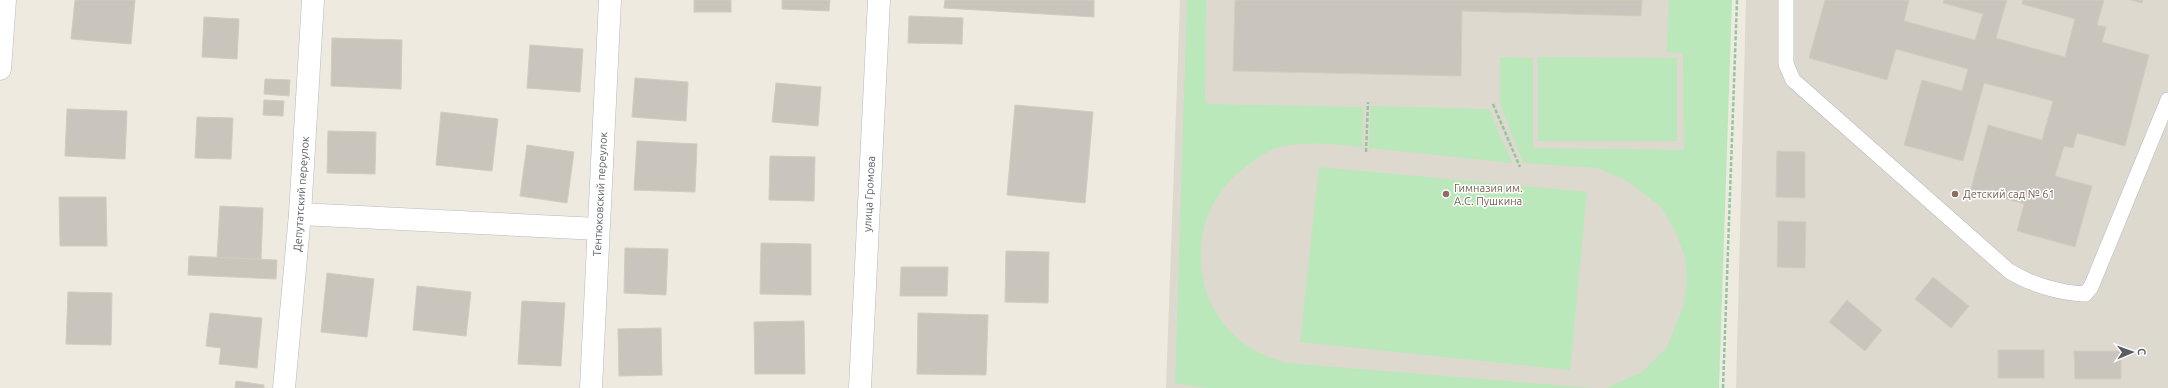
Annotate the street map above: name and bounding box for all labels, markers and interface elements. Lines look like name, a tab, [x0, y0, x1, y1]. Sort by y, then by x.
street label: Тентюковский переулок	[591, 131, 609, 257]
street label: Депутатский переулок	[291, 135, 311, 252]
street label: улица Громова	[861, 156, 877, 232]
place label: Гимназия им. А.С. Пушкина	[1454, 182, 1523, 207]
place label: Детский сад № 61	[1963, 188, 2055, 200]
marker: Гимназия им. А.С. Пушкина	[1441, 189, 1451, 199]
marker: Детский сад № 61	[1950, 189, 1960, 199]
north arrow	[2112, 332, 2152, 372]
text: С	[2136, 348, 2148, 355]

